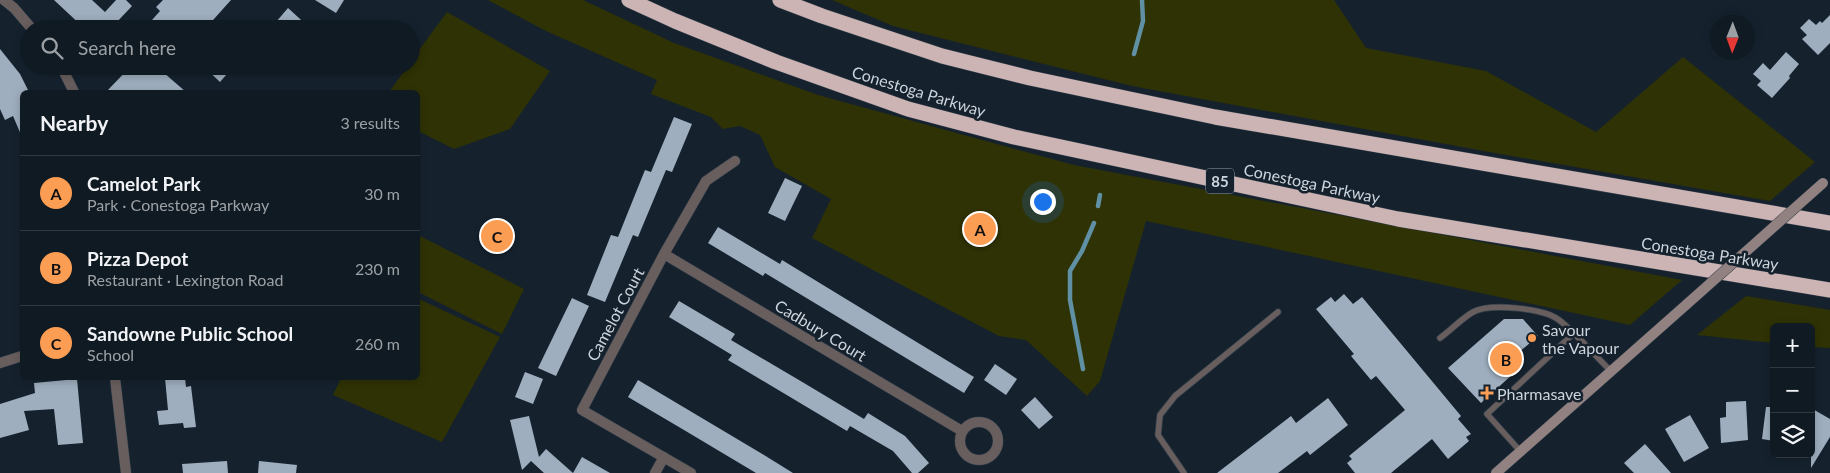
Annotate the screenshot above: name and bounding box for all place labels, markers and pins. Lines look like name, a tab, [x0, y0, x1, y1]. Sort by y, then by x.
pin: A	[964, 210, 996, 248]
pin: C	[481, 217, 513, 255]
place label: Savour the Vapour	[1542, 320, 1619, 357]
marker: Savour the Vapour	[1526, 332, 1538, 344]
pin: B	[1490, 340, 1522, 378]
place label: Pharmasave	[1497, 384, 1582, 403]
marker: Pharmasave	[1481, 387, 1493, 399]

